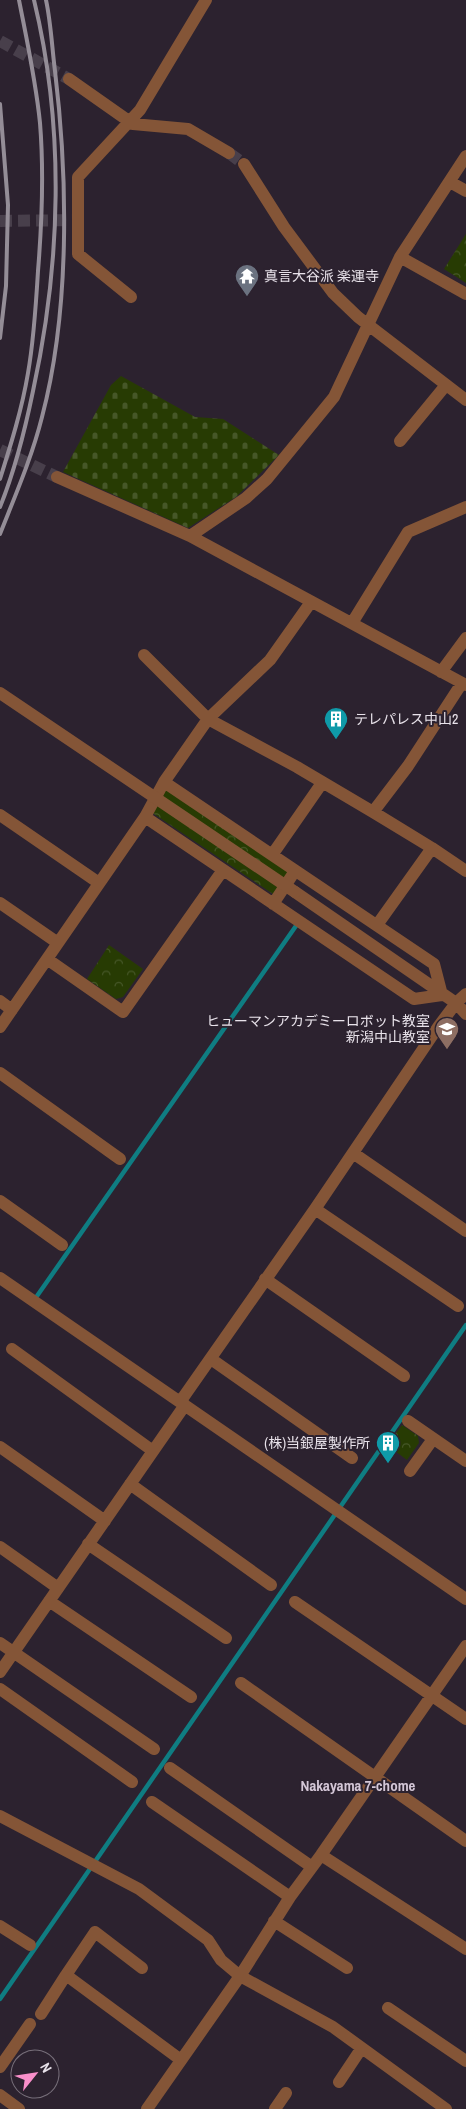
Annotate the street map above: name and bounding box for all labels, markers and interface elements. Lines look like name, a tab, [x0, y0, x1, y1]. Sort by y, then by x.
temple icon: 真言大谷派 楽運寺	[234, 263, 260, 297]
place label: 真言大谷派 楽運寺	[264, 267, 379, 285]
building icon: テレパレス中山2	[323, 706, 349, 740]
place label: テレパレス中山2	[354, 710, 458, 728]
place label: ヒューマンアカデミーロボット教室 新潟中山教室	[206, 1012, 430, 1046]
school or university icon: ヒューマンアカデミーロボット教室 新潟中山教室	[434, 1016, 460, 1050]
building icon: (株)当銀屋製作所	[375, 1430, 401, 1464]
place label: (株)当銀屋製作所	[264, 1434, 370, 1452]
district label: Nakayama 7-chome	[301, 1775, 416, 1796]
north arrow	[10, 2049, 60, 2099]
text: N	[36, 2059, 56, 2076]

